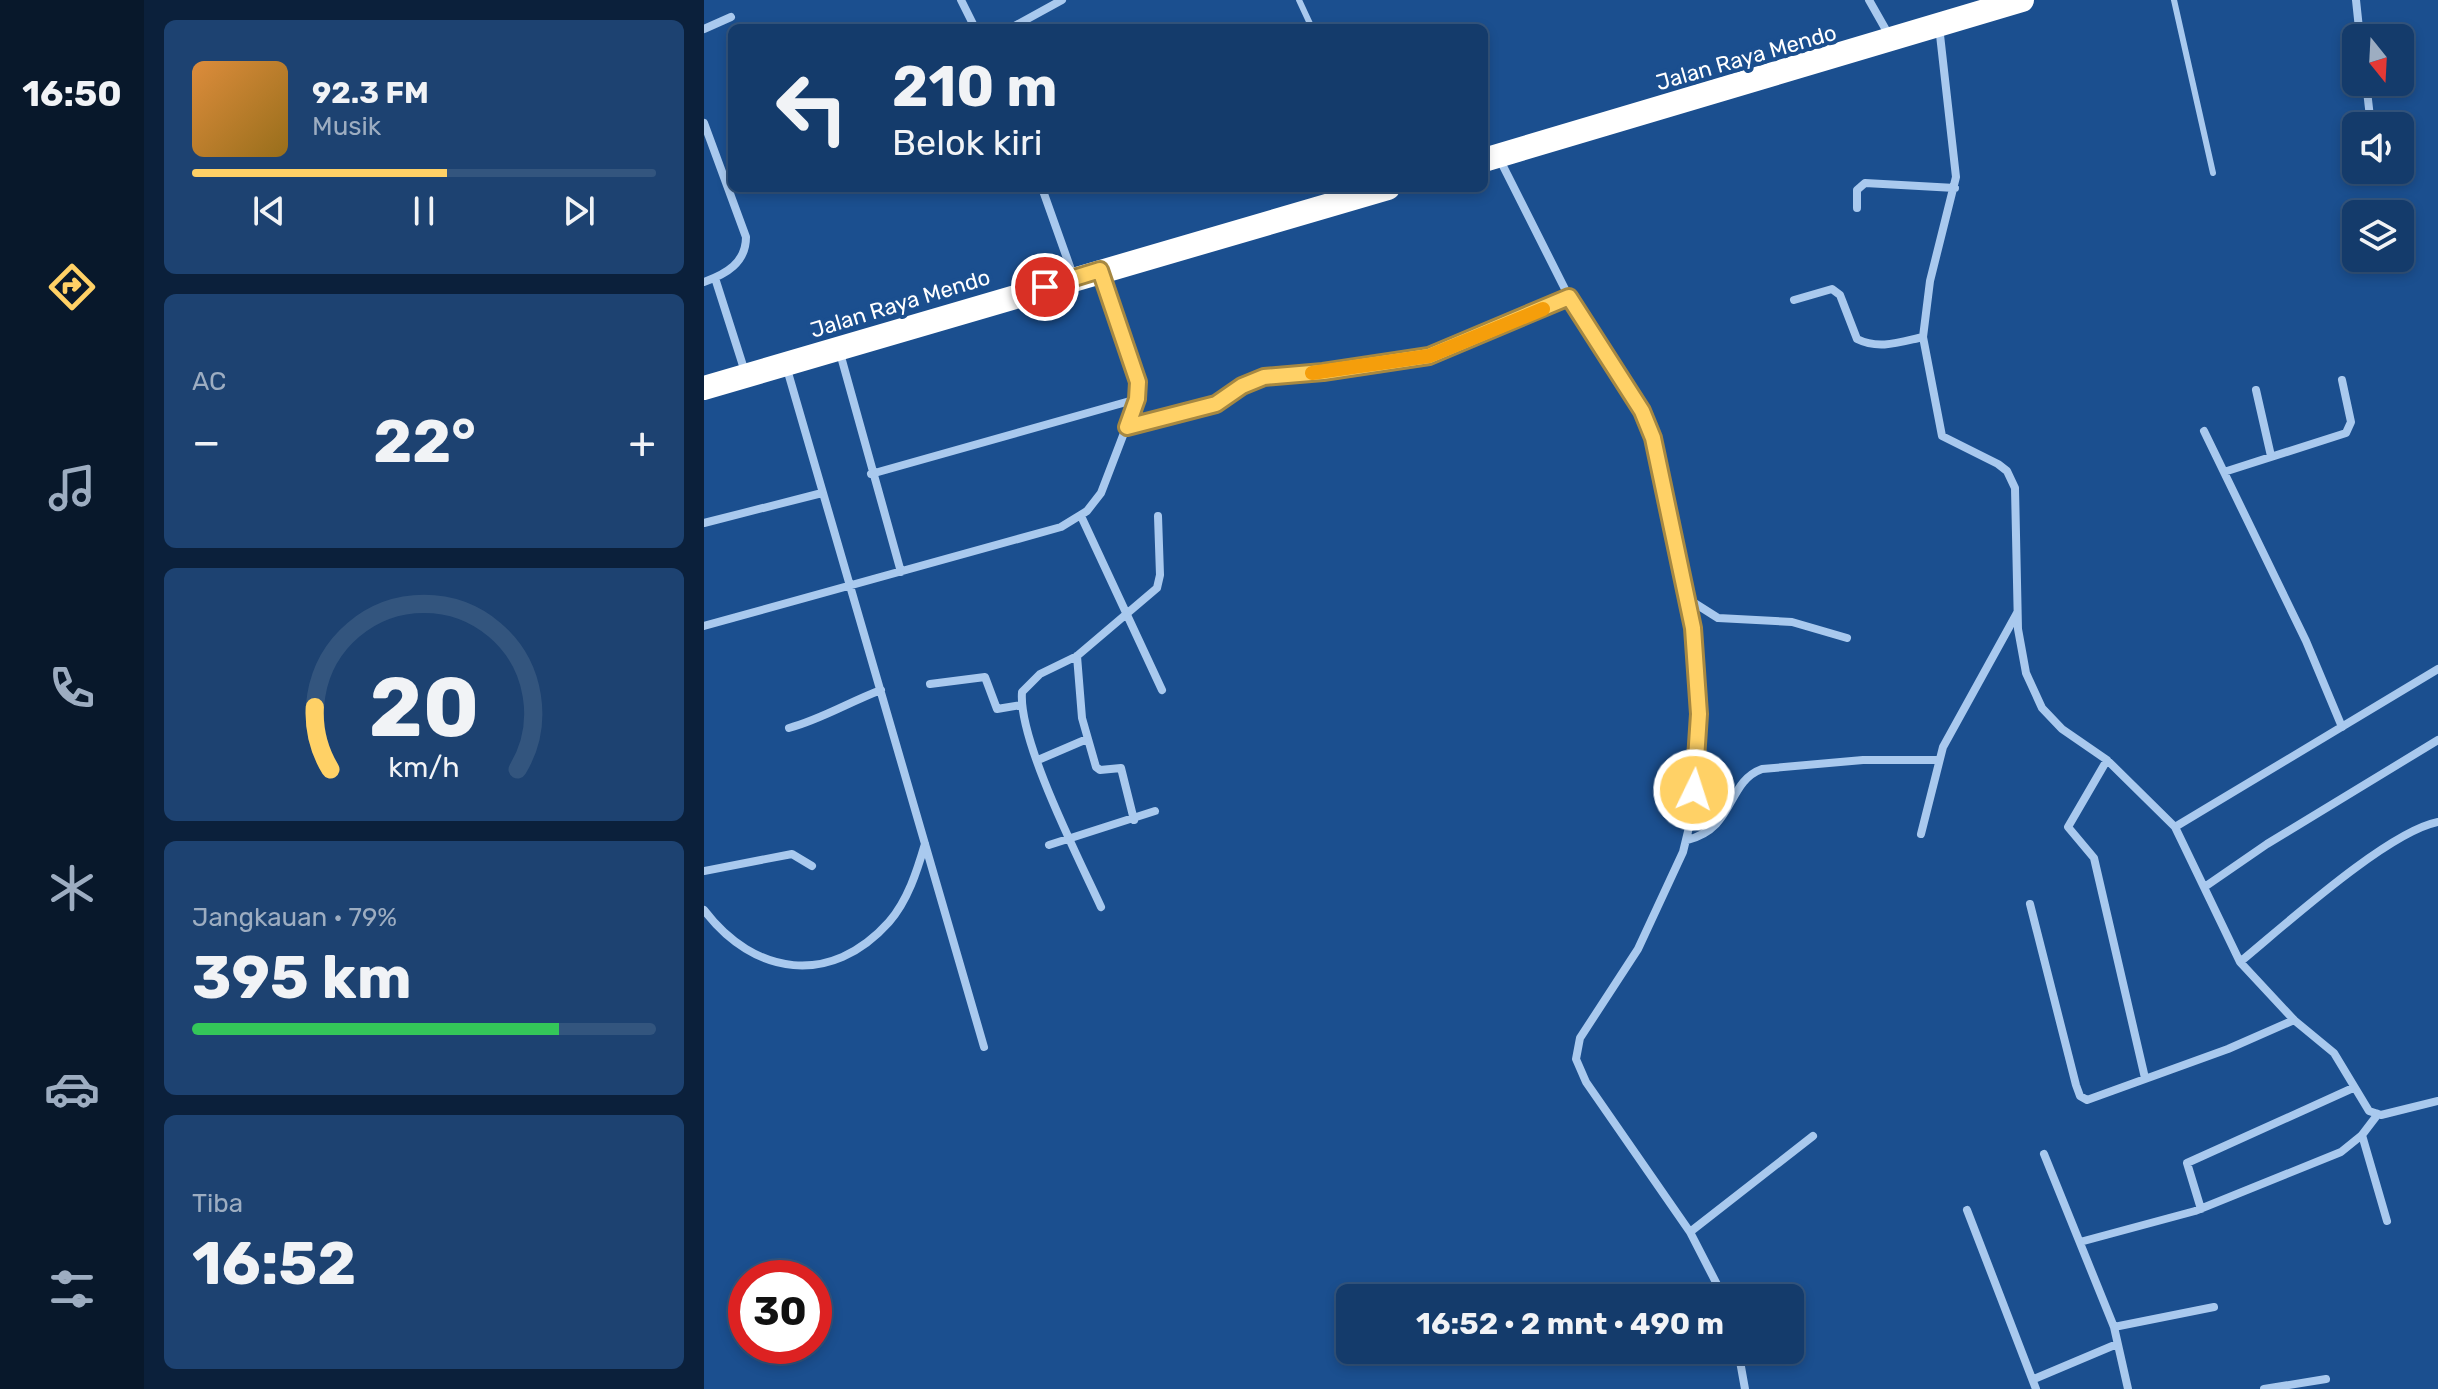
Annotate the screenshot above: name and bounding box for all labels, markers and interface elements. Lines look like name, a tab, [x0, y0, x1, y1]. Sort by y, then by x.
street label: Jalan Raya Mendo	[1653, 19, 1840, 96]
north arrow	[2342, 24, 2414, 96]
map controls	[2342, 24, 2414, 272]
text: 210 m	[892, 54, 1058, 120]
icon: left	[760, 56, 864, 160]
text: 16:50	[22, 72, 122, 115]
text: 92.3 FM	[312, 75, 429, 111]
text: Musik	[312, 111, 381, 142]
button: sound	[2342, 112, 2414, 184]
text: Belok kiri	[892, 121, 1042, 164]
icon: previous	[247, 189, 291, 233]
icon: pause	[402, 189, 446, 233]
icon: next	[557, 189, 601, 233]
button: layers	[2342, 200, 2414, 272]
pin	[1011, 253, 1079, 321]
icon: directions	[44, 259, 100, 315]
street label: Jalan Raya Mendo	[807, 263, 993, 344]
icon: arrive	[1023, 265, 1067, 309]
text: AC	[192, 366, 226, 397]
text: 22°	[373, 406, 476, 477]
text: −	[192, 416, 221, 468]
text: +	[629, 416, 656, 468]
icon: music	[44, 460, 100, 516]
text: 20	[369, 658, 479, 757]
icon: phone	[44, 660, 100, 716]
position arrow	[1652, 748, 1736, 832]
text: km/h	[388, 751, 460, 785]
icon: climate	[44, 860, 100, 916]
text: Jangkauan · 79%	[192, 902, 397, 933]
text: 395 km	[192, 942, 412, 1013]
icon: car	[44, 1061, 100, 1117]
text: Tiba	[192, 1188, 243, 1219]
text: 16:52	[192, 1228, 356, 1299]
speed limit sign: 30	[728, 1260, 832, 1364]
icon: filters	[44, 1261, 100, 1317]
text: 16:52 · 2 mnt · 490 m	[1416, 1306, 1724, 1342]

